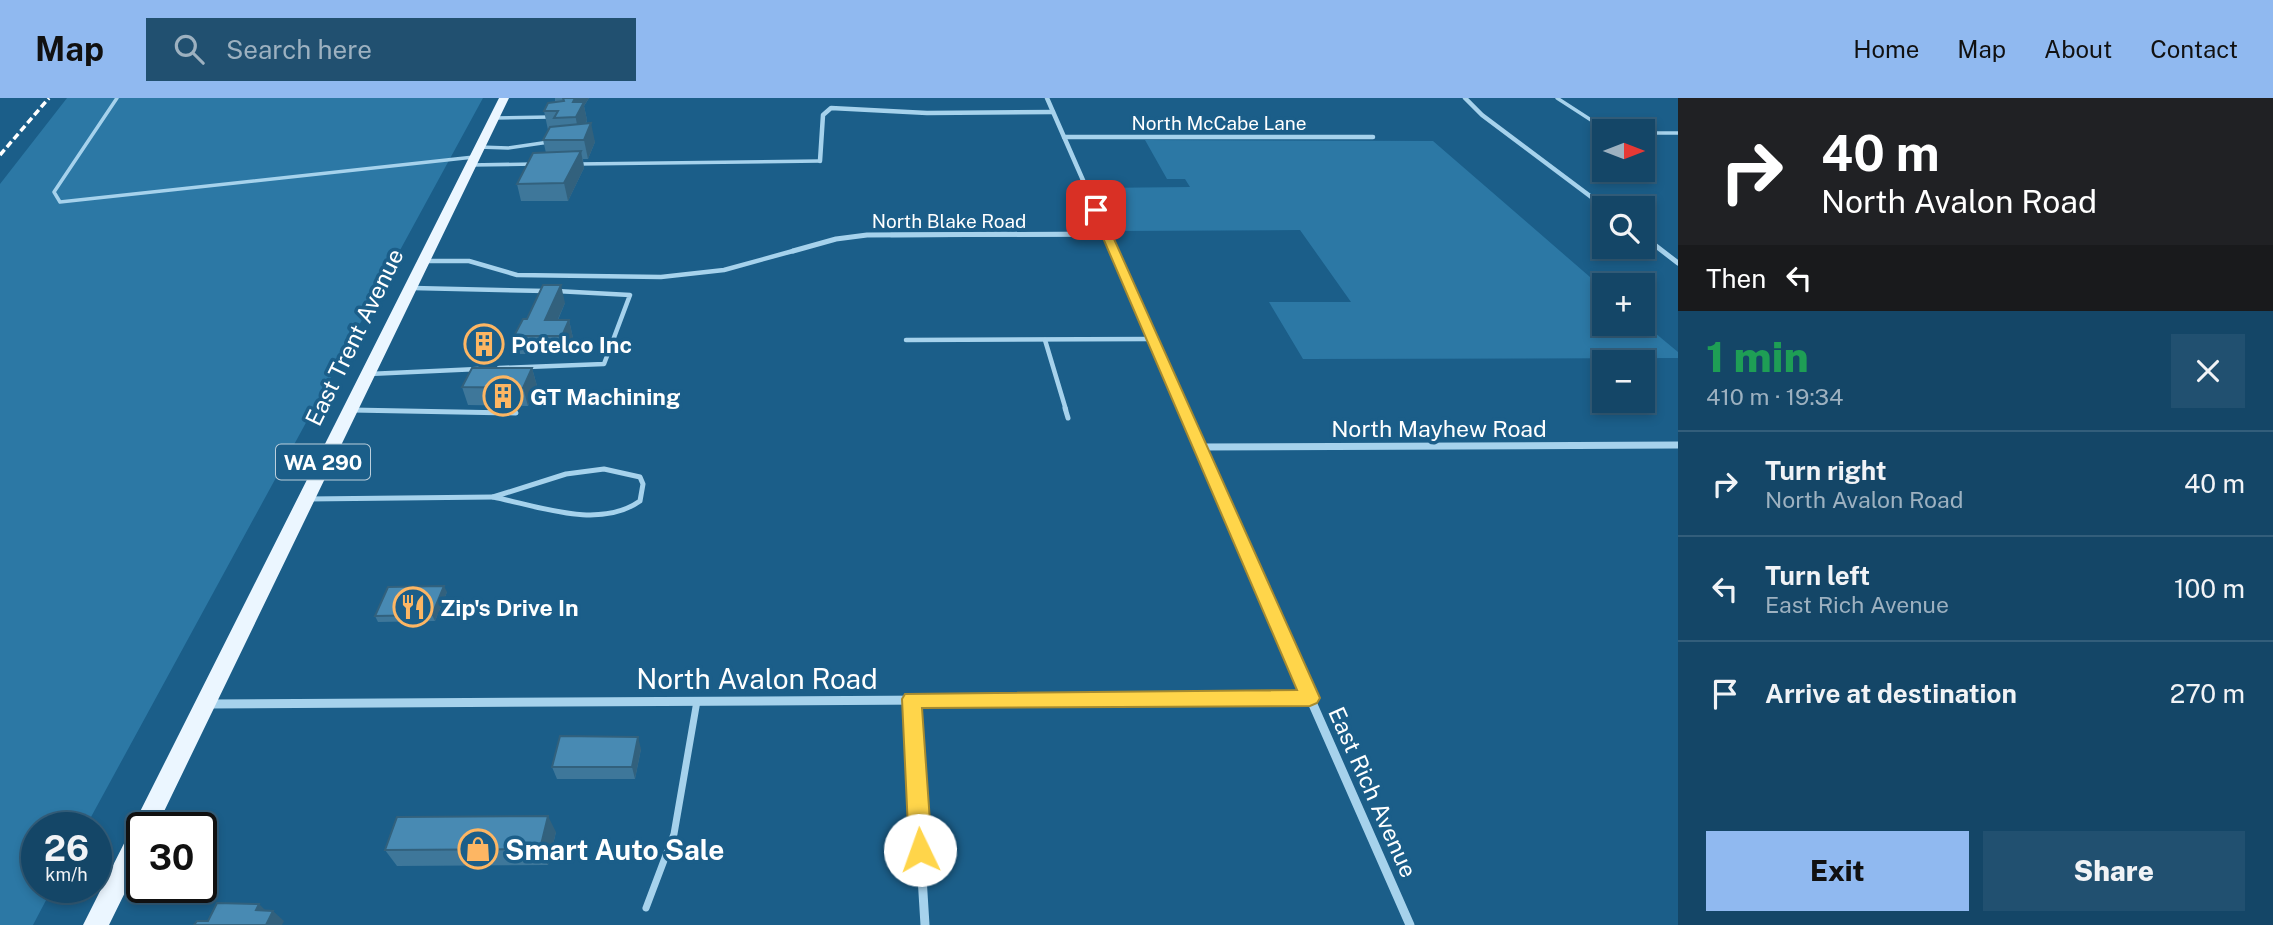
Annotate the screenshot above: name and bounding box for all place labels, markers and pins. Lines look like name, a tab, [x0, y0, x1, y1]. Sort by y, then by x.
pin	[1066, 180, 1126, 240]
building icon: Potelco Inc	[463, 323, 505, 365]
place label: Potelco Inc	[511, 331, 632, 358]
building icon: GT Machining	[482, 375, 524, 417]
place label: GT Machining	[530, 383, 680, 410]
restaurant icon: Zip's Drive In	[392, 586, 434, 628]
place label: Zip's Drive In	[440, 594, 579, 621]
shop icon: Smart Auto Sale	[457, 828, 499, 870]
place label: Smart Auto Sale	[505, 833, 724, 866]

